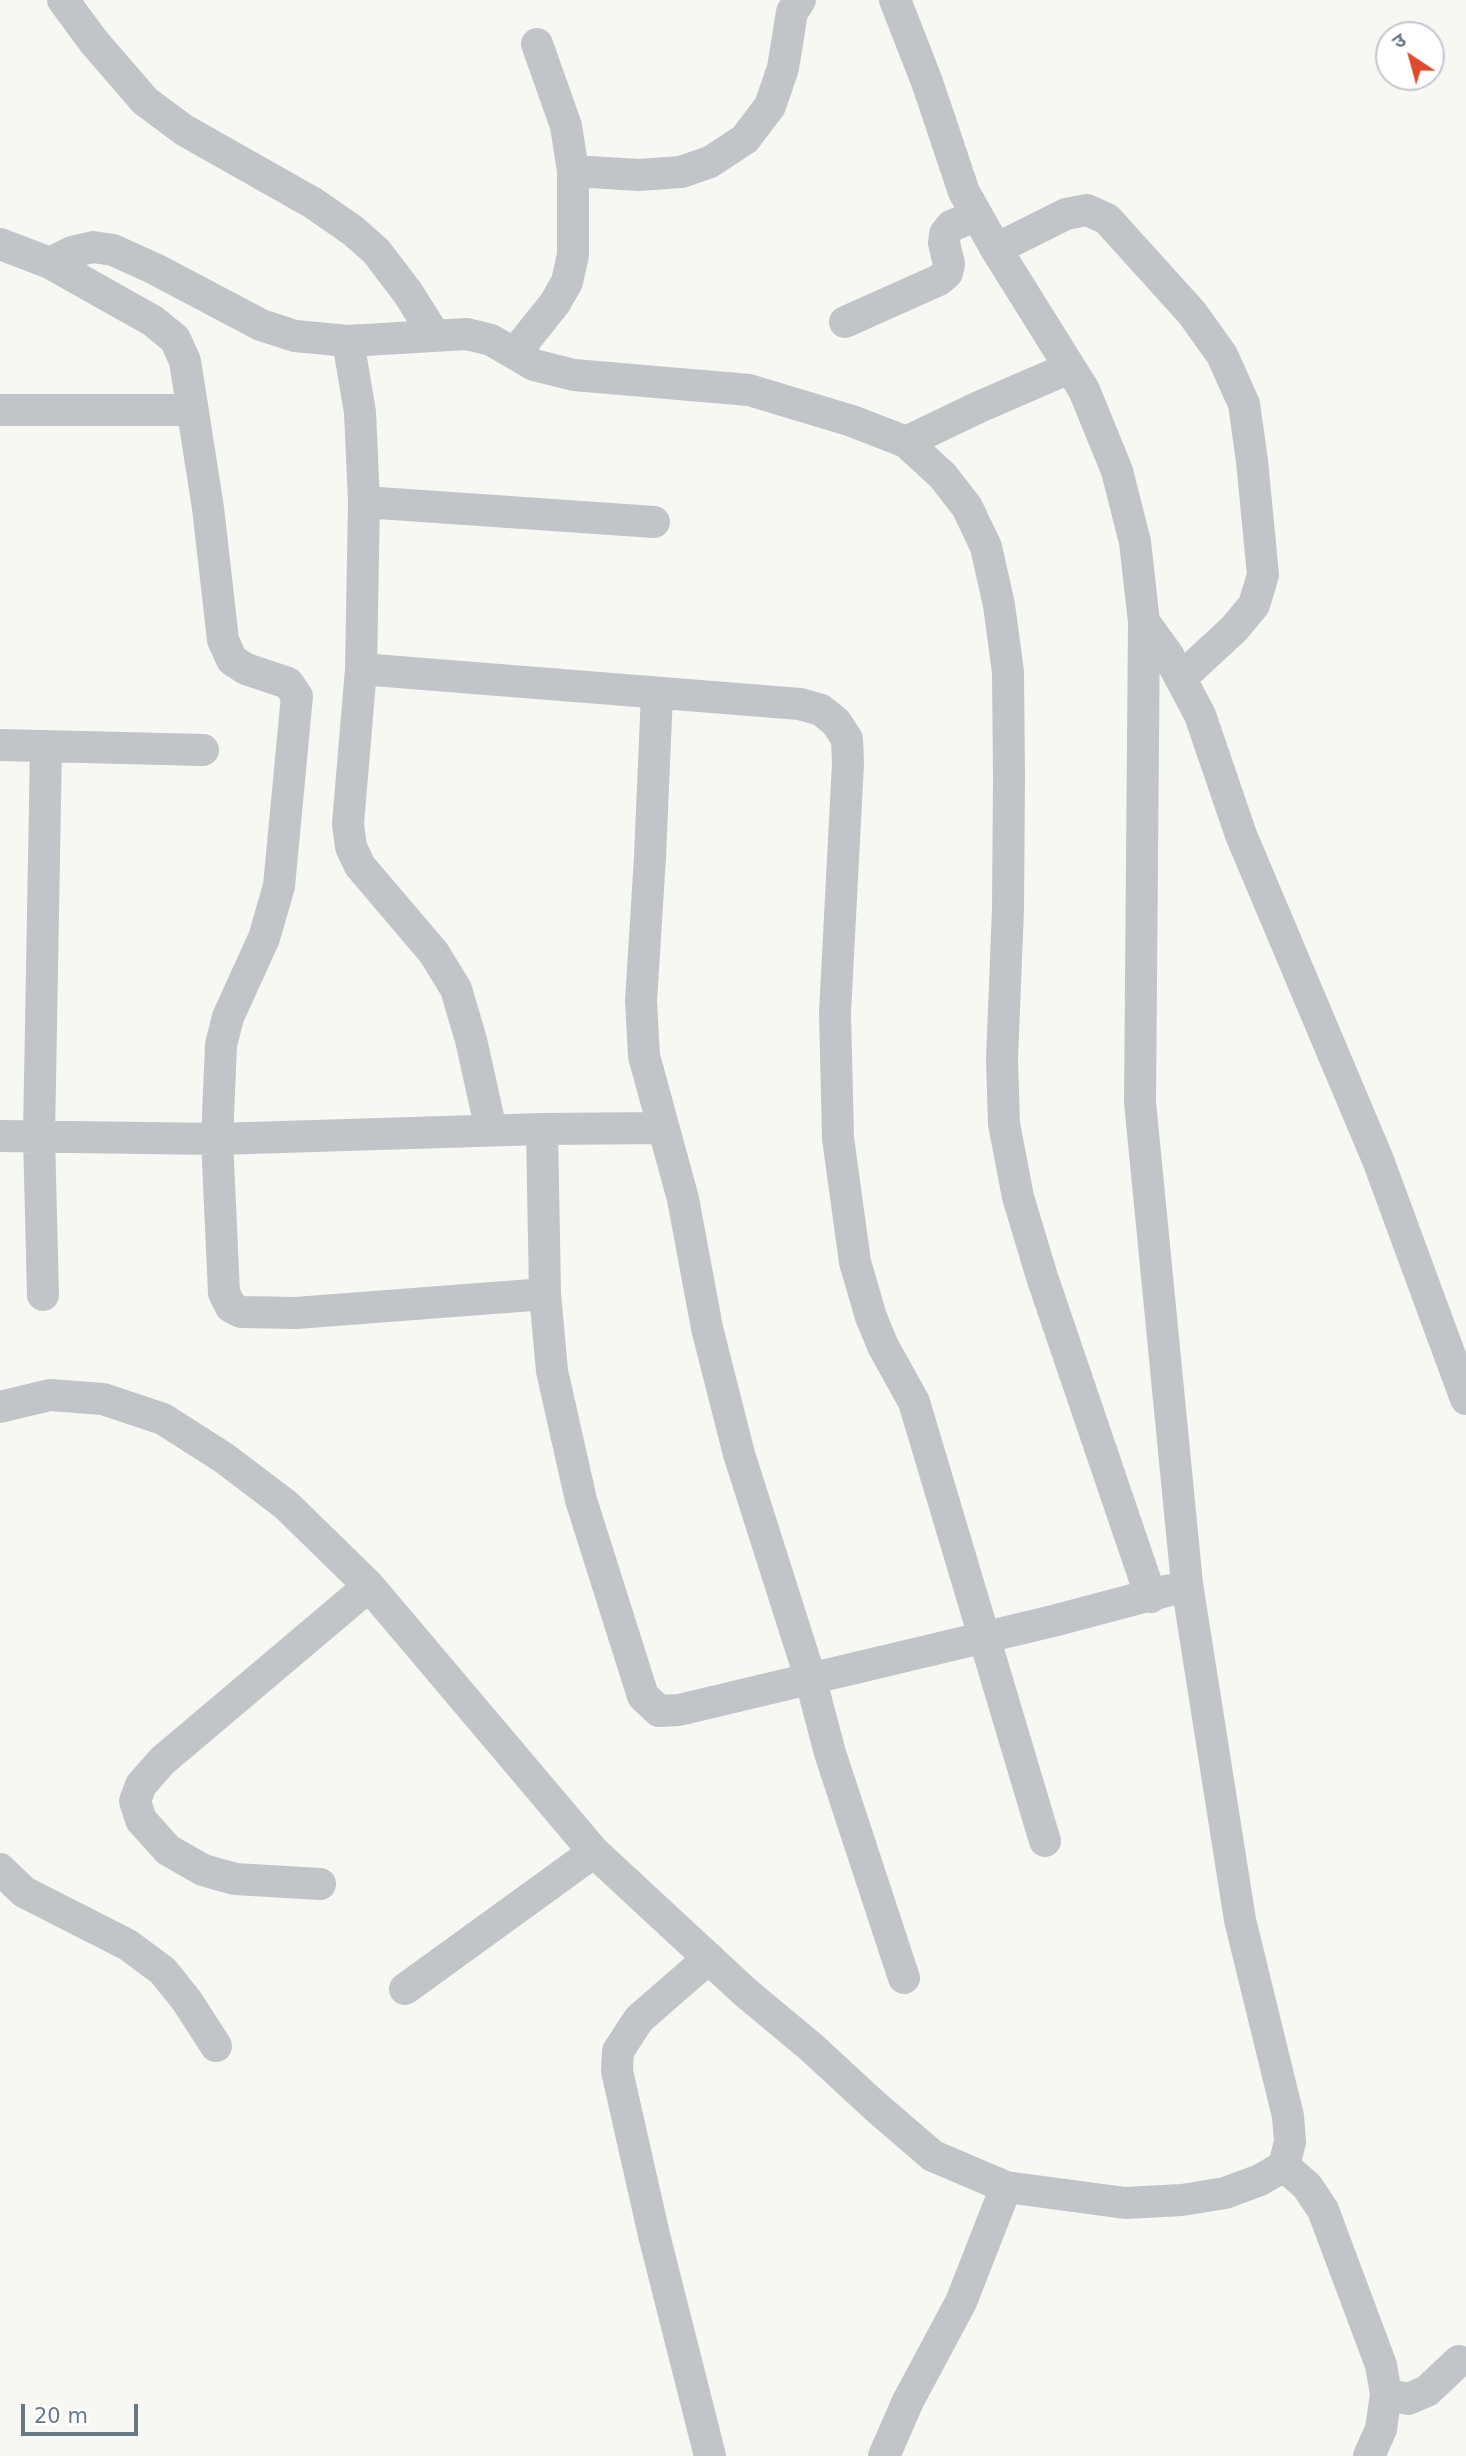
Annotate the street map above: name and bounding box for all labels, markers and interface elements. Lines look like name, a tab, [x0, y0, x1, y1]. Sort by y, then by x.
north arrow	[1375, 21, 1445, 91]
text: उ	[1388, 28, 1410, 53]
scale bar	[24, 2390, 142, 2434]
text: 20 m	[34, 2404, 88, 2428]

